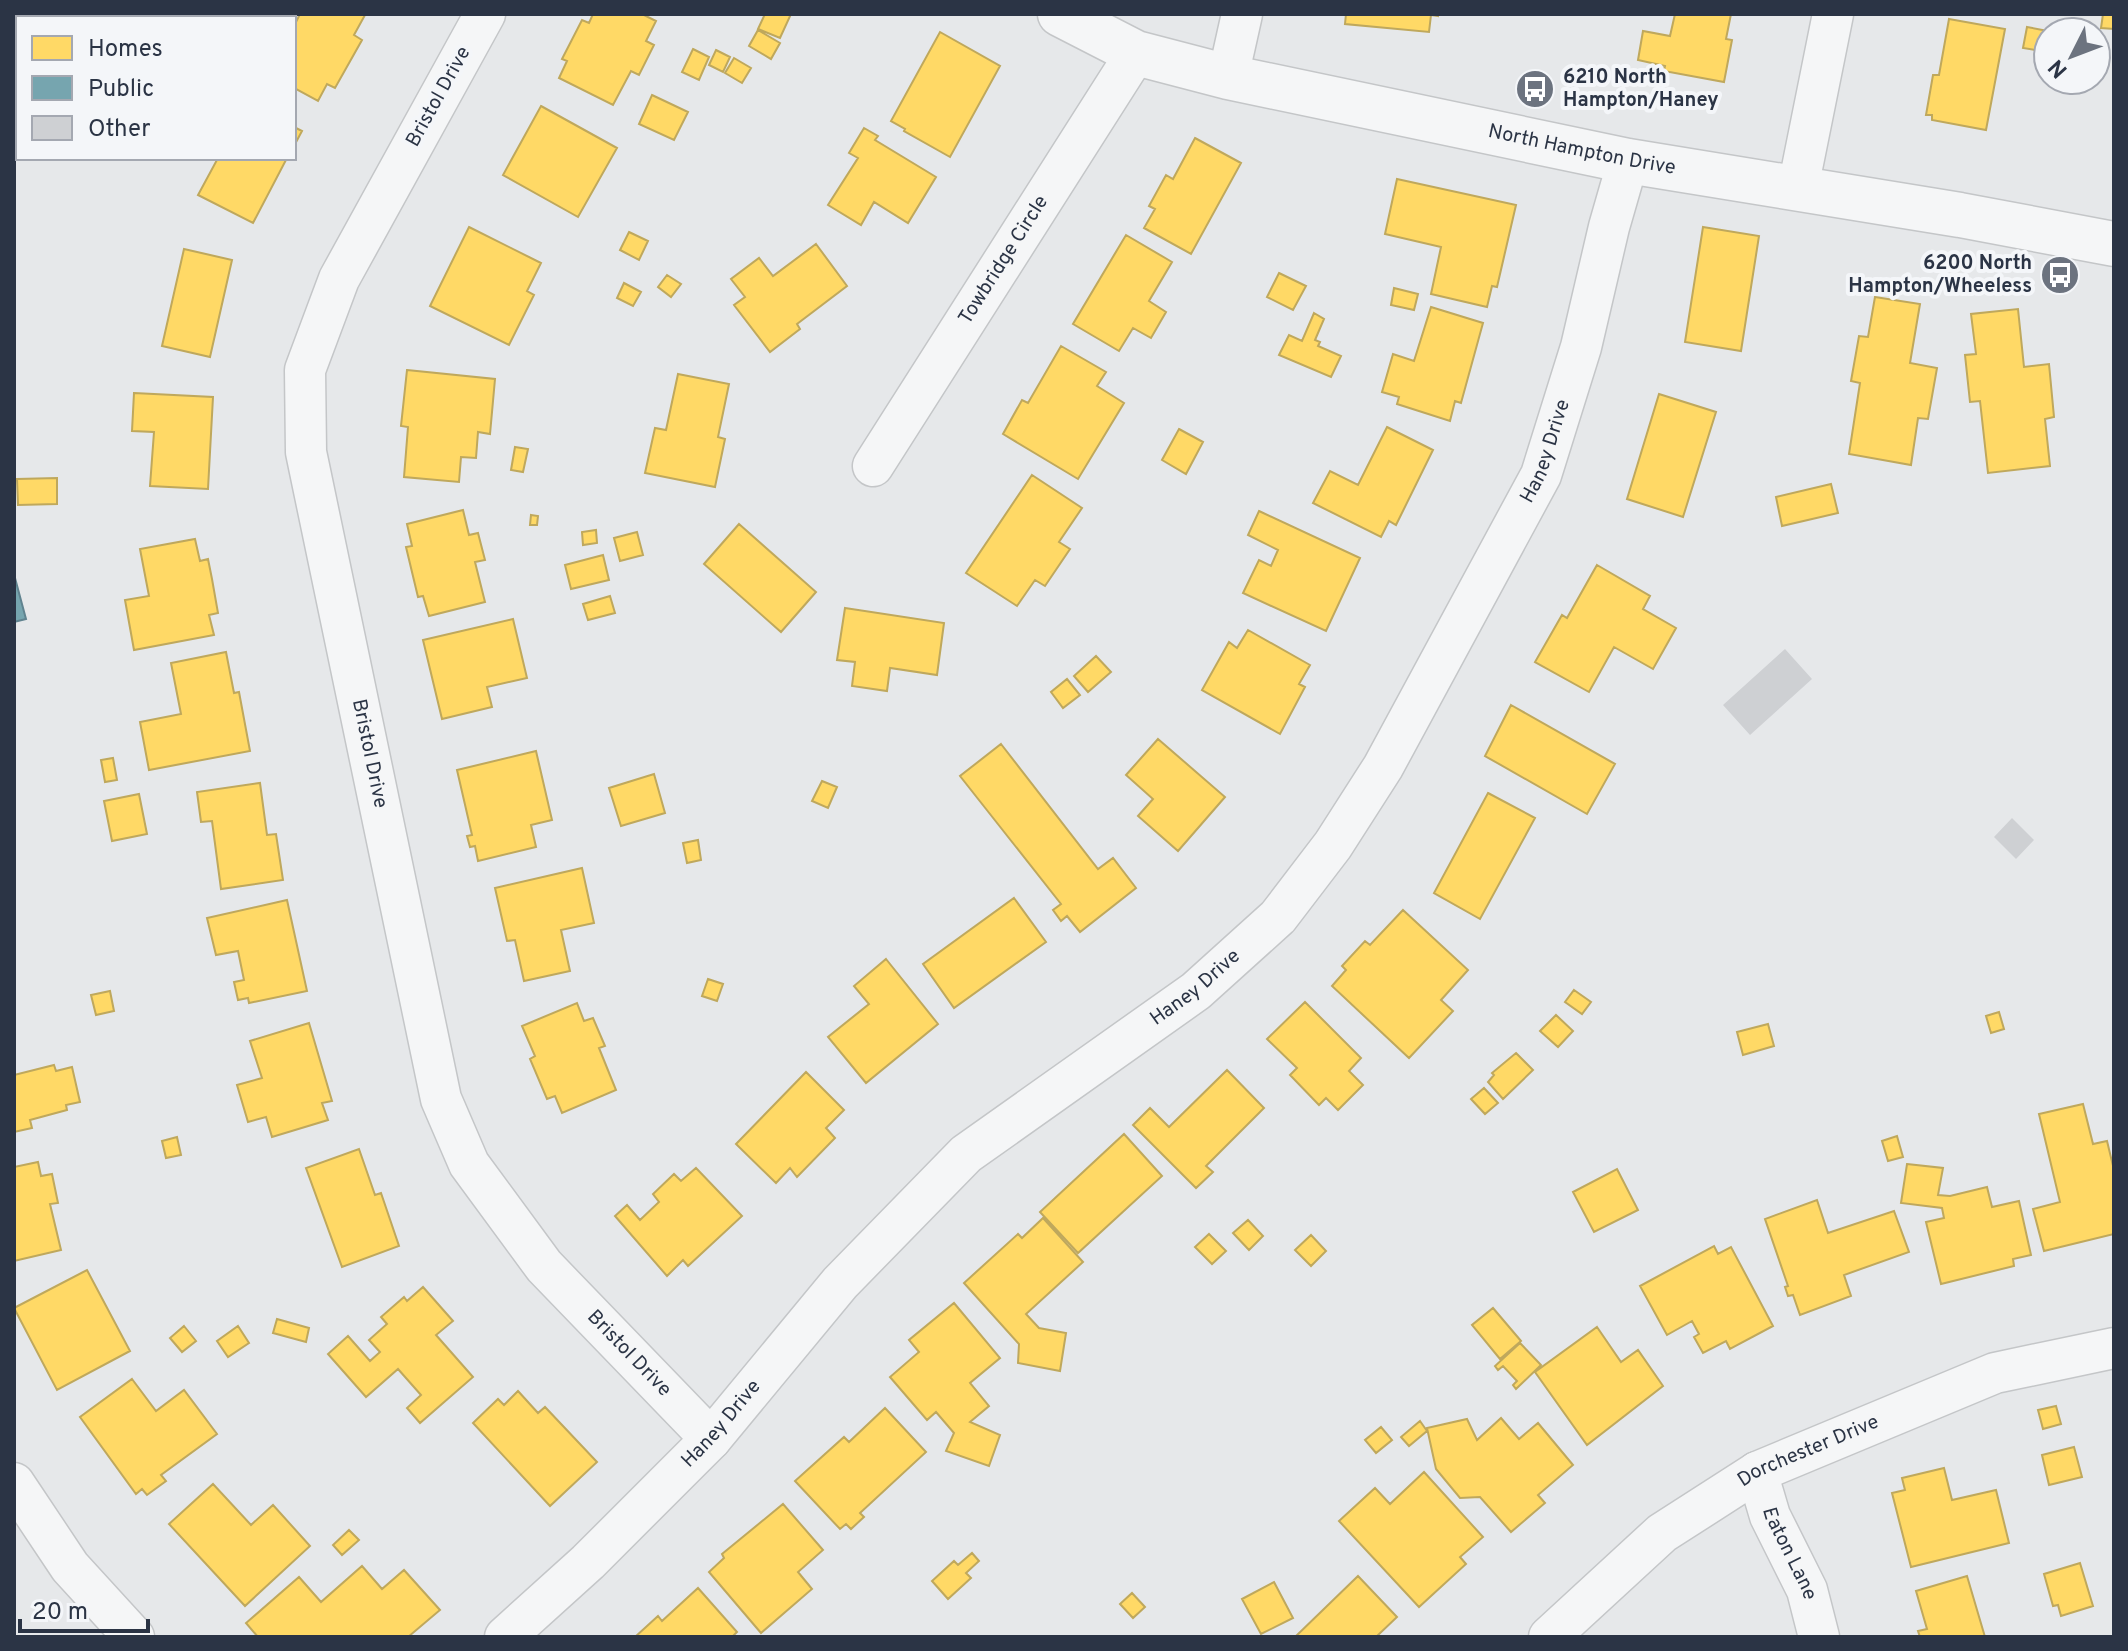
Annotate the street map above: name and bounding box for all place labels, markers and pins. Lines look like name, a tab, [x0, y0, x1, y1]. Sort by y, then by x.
place label: 6210 North Hampton/Haney	[1563, 65, 1719, 114]
bus stop icon: 6210 North Hampton/Haney	[1514, 68, 1556, 110]
place label: 6200 North Hampton/Wheeless	[1848, 251, 2032, 300]
bus stop icon: 6200 North Hampton/Wheeless	[2039, 254, 2081, 296]

